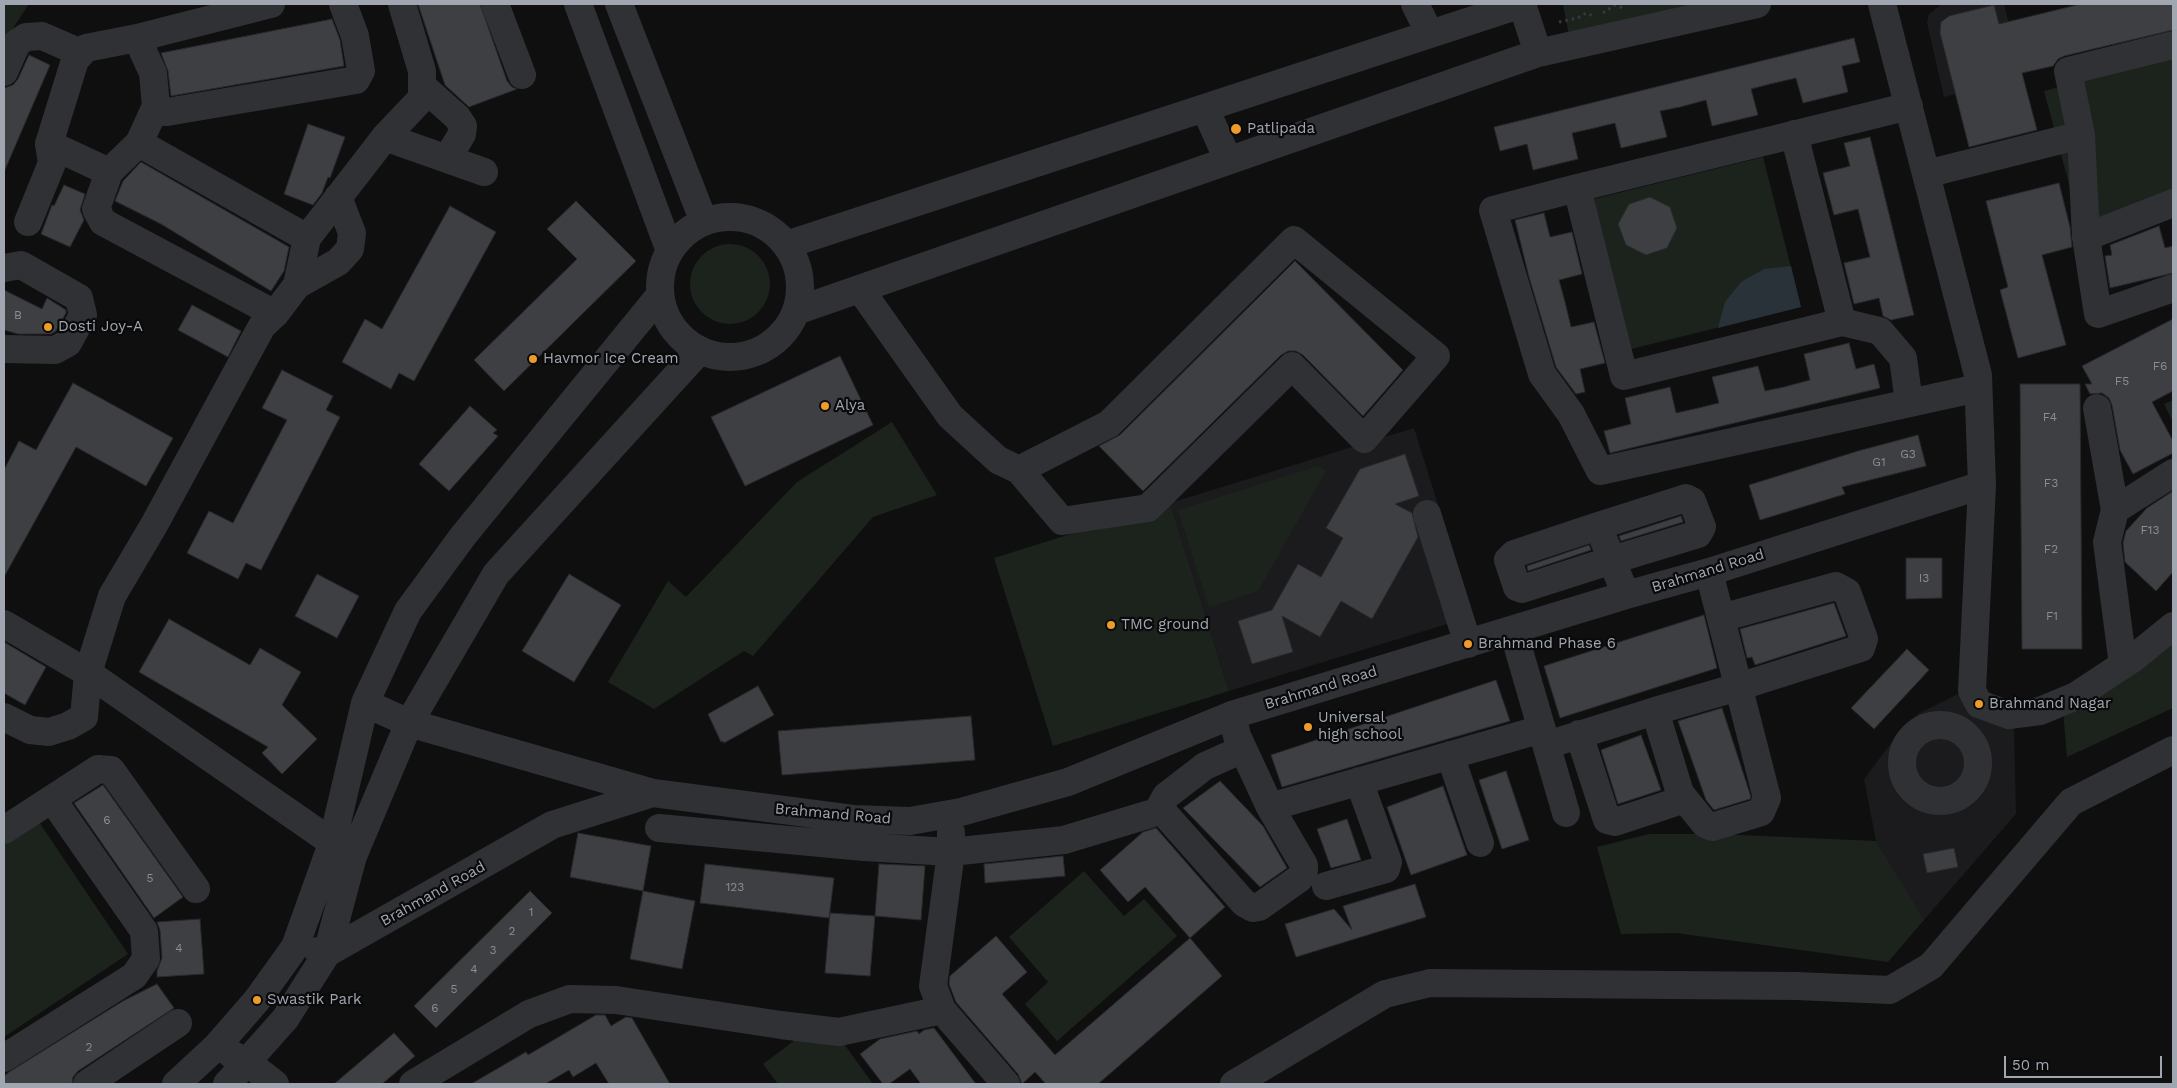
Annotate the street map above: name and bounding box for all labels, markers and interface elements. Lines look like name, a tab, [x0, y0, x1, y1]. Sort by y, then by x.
place label: Patlipada	[1247, 120, 1315, 138]
marker: Patlipada	[1229, 122, 1243, 136]
house number: B	[14, 308, 22, 322]
place label: Dosti Joy-A	[58, 318, 143, 336]
marker: Dosti Joy-A	[42, 321, 54, 333]
place label: Havmor Ice Cream	[543, 350, 679, 368]
marker: Havmor Ice Cream	[527, 353, 539, 365]
house number: F6	[2153, 359, 2167, 373]
house number: F5	[2115, 374, 2129, 388]
place label: Alya	[835, 397, 865, 415]
marker: Alya	[819, 400, 831, 412]
house number: F4	[2043, 410, 2057, 424]
house number: G3	[1900, 447, 1916, 461]
house number: G1	[1872, 455, 1886, 469]
house number: F3	[2044, 476, 2058, 490]
house number: F13	[2141, 523, 2159, 537]
house number: F2	[2044, 542, 2058, 556]
street label: Brahmand Road	[1650, 545, 1766, 597]
house number: I3	[1919, 571, 1929, 585]
house number: F1	[2046, 609, 2058, 623]
place label: TMC ground	[1121, 616, 1209, 634]
marker: TMC ground	[1105, 619, 1117, 631]
place label: Brahmand Phase 6	[1478, 635, 1616, 653]
marker: Brahmand Phase 6	[1462, 638, 1474, 650]
street label: Brahmand Road	[1263, 662, 1379, 714]
place label: Brahmand Nagar	[1989, 695, 2111, 713]
marker: Brahmand Nagar	[1973, 698, 1985, 710]
place label: Universal high school	[1318, 709, 1402, 744]
marker: Universal high school	[1302, 721, 1314, 733]
street label: Brahmand Road	[774, 800, 892, 828]
house number: 6	[103, 813, 111, 827]
street label: Brahmand Road	[378, 858, 488, 930]
house number: 5	[147, 871, 153, 885]
house number: 123	[726, 880, 744, 894]
house number: 1	[529, 905, 533, 919]
house number: 2	[509, 924, 515, 938]
house number: 4	[175, 941, 183, 955]
house number: 3	[490, 943, 496, 957]
house number: 4	[470, 962, 478, 976]
house number: 5	[451, 982, 457, 996]
place label: Swastik Park	[267, 991, 362, 1009]
marker: Swastik Park	[251, 994, 263, 1006]
house number: 6	[431, 1001, 439, 1015]
house number: 2	[86, 1040, 92, 1054]
scale bar	[2007, 1046, 2164, 1078]
text: 50 m	[2012, 1056, 2049, 1074]

